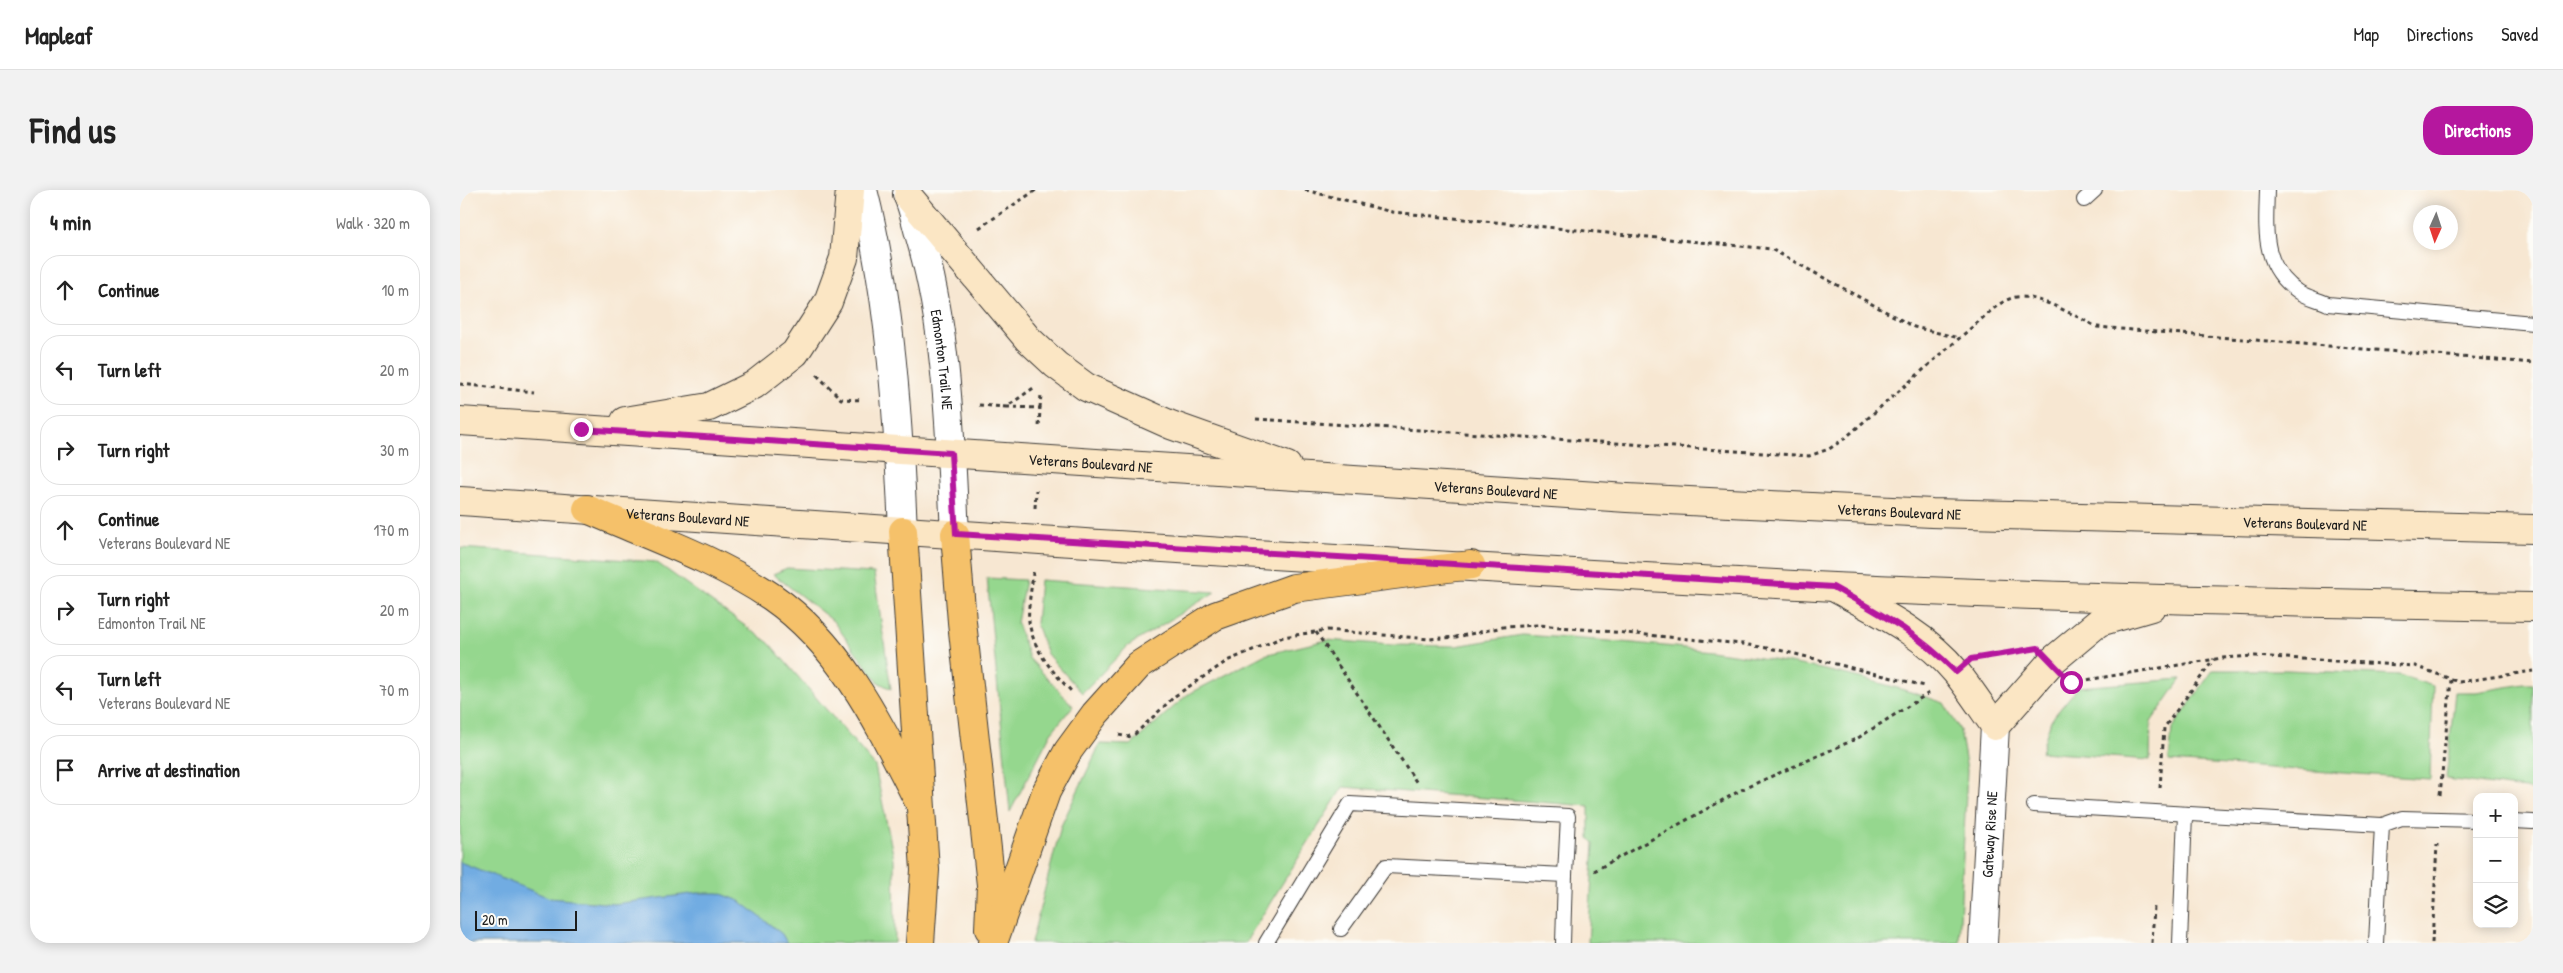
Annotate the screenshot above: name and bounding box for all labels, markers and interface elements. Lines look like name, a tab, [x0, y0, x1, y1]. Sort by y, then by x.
text: Mapleaf	[25, 19, 93, 51]
text: Map	[2354, 22, 2379, 47]
text: Directions	[2407, 22, 2473, 47]
text: Saved	[2501, 22, 2538, 47]
button: Directions	[2423, 106, 2533, 155]
text: Find us	[30, 107, 116, 154]
north arrow	[2413, 205, 2458, 250]
text: 4 min	[50, 208, 91, 237]
text: Walk · 320 m	[336, 212, 410, 234]
icon: ahead	[51, 276, 79, 304]
text: Continue	[98, 277, 159, 303]
text: 10 m	[381, 279, 409, 301]
street label: Edmonton Trail NE	[926, 308, 959, 411]
icon: left	[51, 356, 79, 384]
text: Turn left	[98, 357, 161, 383]
text: 20 m	[380, 359, 409, 381]
route end	[570, 418, 593, 441]
icon: right	[51, 436, 79, 464]
text: Turn right	[98, 437, 169, 463]
text: 30 m	[380, 439, 409, 461]
street label: Veterans Boulevard NE	[1028, 448, 1154, 477]
street label: Veterans Boulevard NE	[1433, 475, 1559, 504]
street label: Veterans Boulevard NE	[1836, 498, 1962, 524]
street label: Veterans Boulevard NE	[625, 502, 751, 531]
text: Continue	[98, 506, 159, 532]
street label: Veterans Boulevard NE	[2242, 511, 2368, 535]
icon: ahead	[51, 516, 79, 544]
text: 170 m	[374, 519, 409, 541]
text: Veterans Boulevard NE	[98, 532, 231, 554]
text: Turn right	[98, 586, 169, 612]
icon: right	[51, 596, 79, 624]
text: 20 m	[380, 599, 409, 621]
text: Edmonton Trail NE	[98, 612, 206, 634]
text: Turn left	[98, 666, 161, 692]
route start	[2060, 671, 2083, 694]
icon: left	[51, 676, 79, 704]
text: 70 m	[379, 679, 409, 701]
text: Veterans Boulevard NE	[98, 692, 231, 714]
icon: arrive	[51, 756, 79, 784]
text: Arrive at destination	[98, 757, 240, 783]
street label: Gateway Rise NE	[1976, 790, 2002, 878]
map controls	[2473, 793, 2518, 928]
button: +	[2473, 793, 2518, 838]
button: −	[2473, 838, 2518, 883]
button: layers	[2473, 883, 2518, 928]
scale bar	[475, 908, 578, 931]
text: 20 m	[482, 910, 508, 929]

